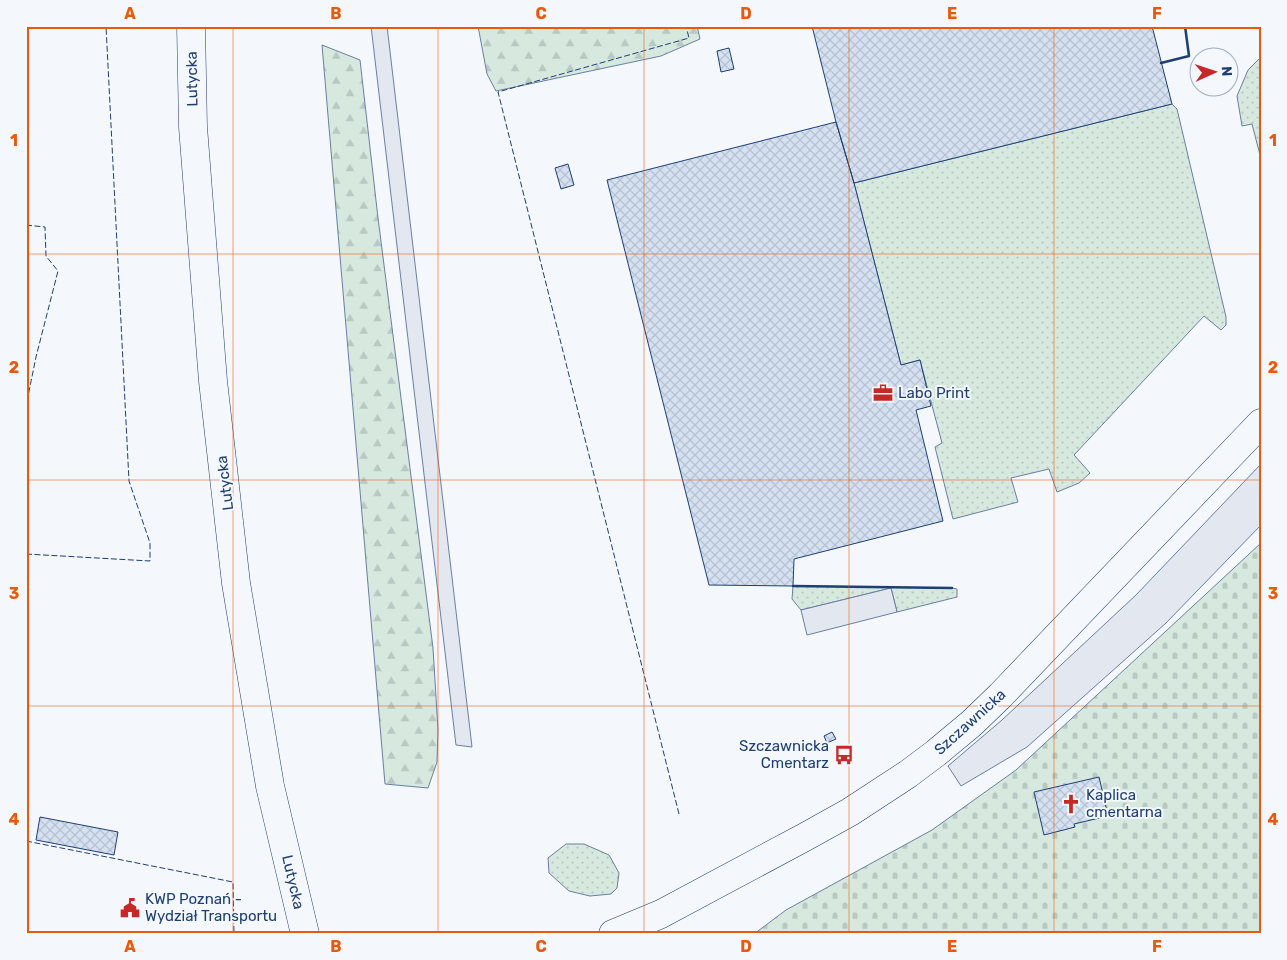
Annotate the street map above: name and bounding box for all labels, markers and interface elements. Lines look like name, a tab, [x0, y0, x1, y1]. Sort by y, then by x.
text: A	[124, 4, 136, 23]
text: B	[330, 4, 342, 23]
text: C	[535, 4, 547, 23]
text: D	[740, 4, 752, 23]
text: E	[947, 4, 957, 23]
text: F	[1152, 4, 1162, 23]
north arrow	[1190, 48, 1240, 98]
street label: Lutycka	[183, 51, 201, 107]
text: N	[1218, 66, 1235, 77]
text: 1	[10, 131, 18, 150]
text: 1	[1269, 131, 1277, 150]
text: 2	[9, 358, 19, 377]
text: 2	[1268, 358, 1278, 377]
office icon: Labo Print	[872, 382, 894, 404]
place label: Labo Print	[898, 384, 970, 402]
street label: Lutycka	[213, 454, 237, 512]
text: 3	[9, 584, 19, 603]
text: 3	[1268, 584, 1278, 603]
street label: Szczawnicka	[931, 685, 1009, 759]
place label: Szczawnicka Cmentarz	[739, 737, 829, 772]
bus stop icon: Szczawnicka Cmentarz	[833, 744, 855, 766]
place label: Kaplica cmentarna	[1086, 786, 1162, 821]
church icon: Kaplica cmentarna	[1060, 793, 1082, 815]
text: 4	[9, 810, 20, 829]
text: 4	[1268, 810, 1279, 829]
street label: Lutycka	[278, 853, 308, 911]
place label: KWP Poznań - Wydział Transportu	[145, 890, 277, 925]
public building icon: KWP Poznań - Wydział Transportu	[119, 897, 141, 919]
text: A	[124, 937, 136, 956]
text: B	[330, 937, 342, 956]
text: C	[535, 937, 547, 956]
text: D	[740, 937, 752, 956]
text: E	[947, 937, 957, 956]
text: F	[1152, 937, 1162, 956]

